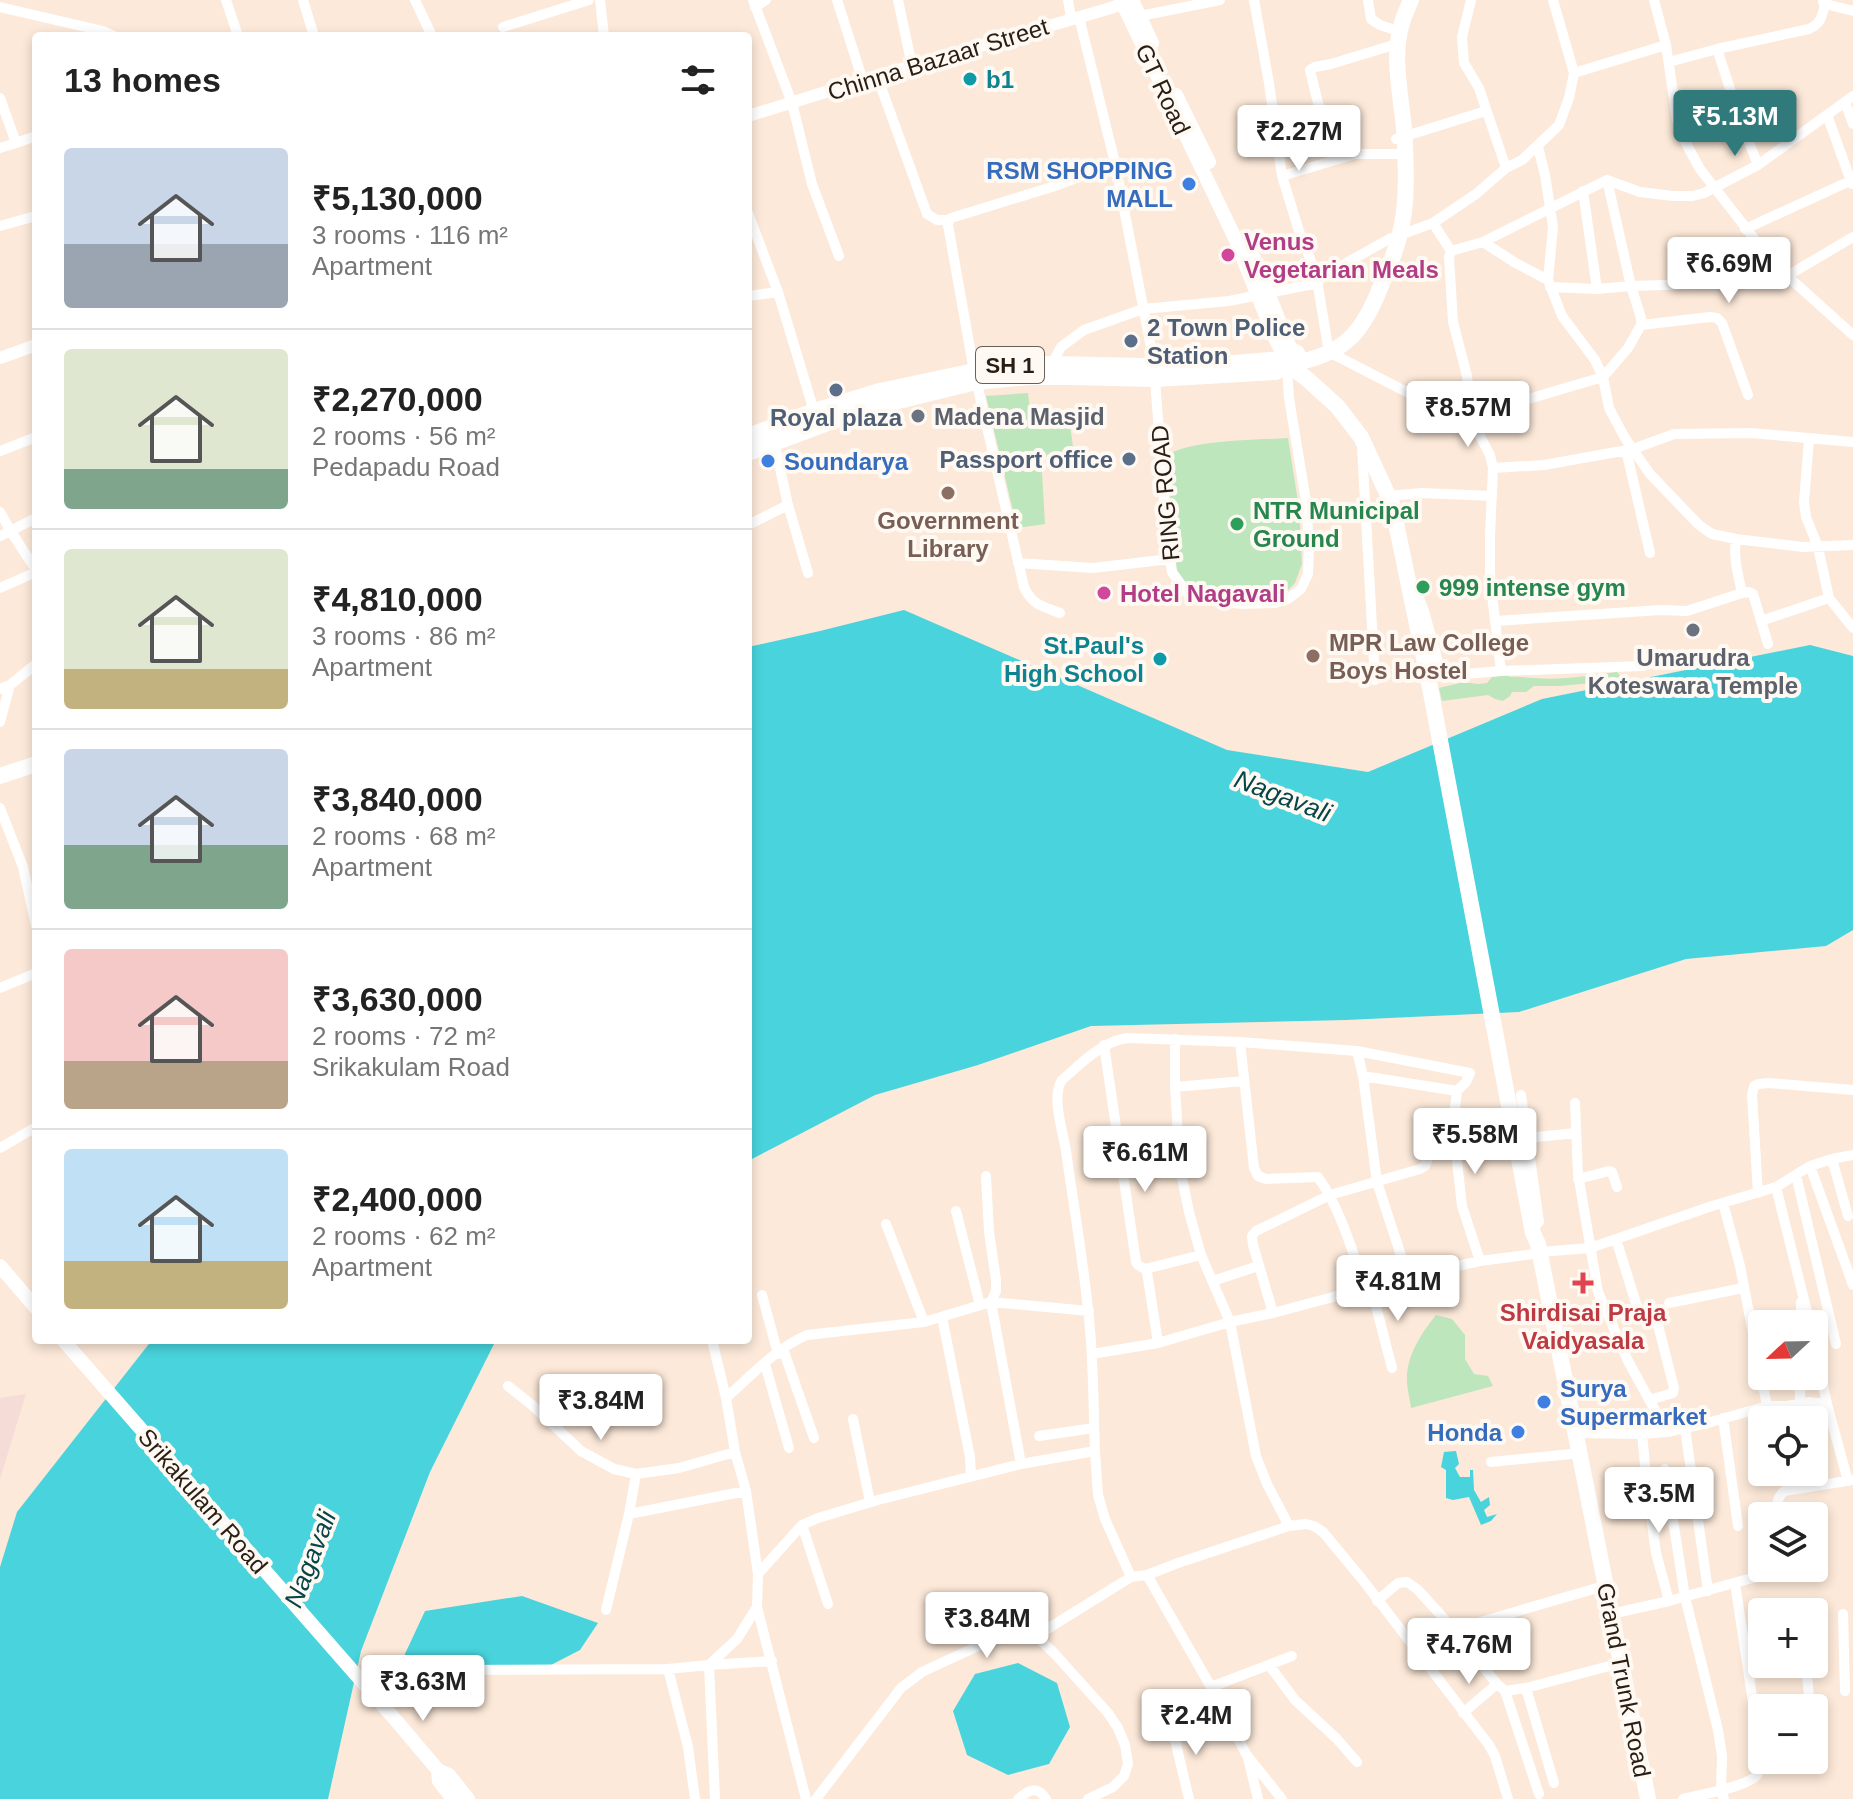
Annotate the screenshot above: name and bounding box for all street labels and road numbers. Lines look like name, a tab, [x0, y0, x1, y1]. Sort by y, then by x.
street label: Chinna Bazaar Street	[824, 12, 1052, 105]
street label: GT Road	[1130, 39, 1196, 139]
road number: SH 1	[976, 347, 1044, 383]
street label: RING ROAD	[1146, 424, 1184, 562]
street label: Srikakulam Road	[133, 1423, 273, 1579]
street label: Grand Trunk Road	[1592, 1581, 1656, 1779]

